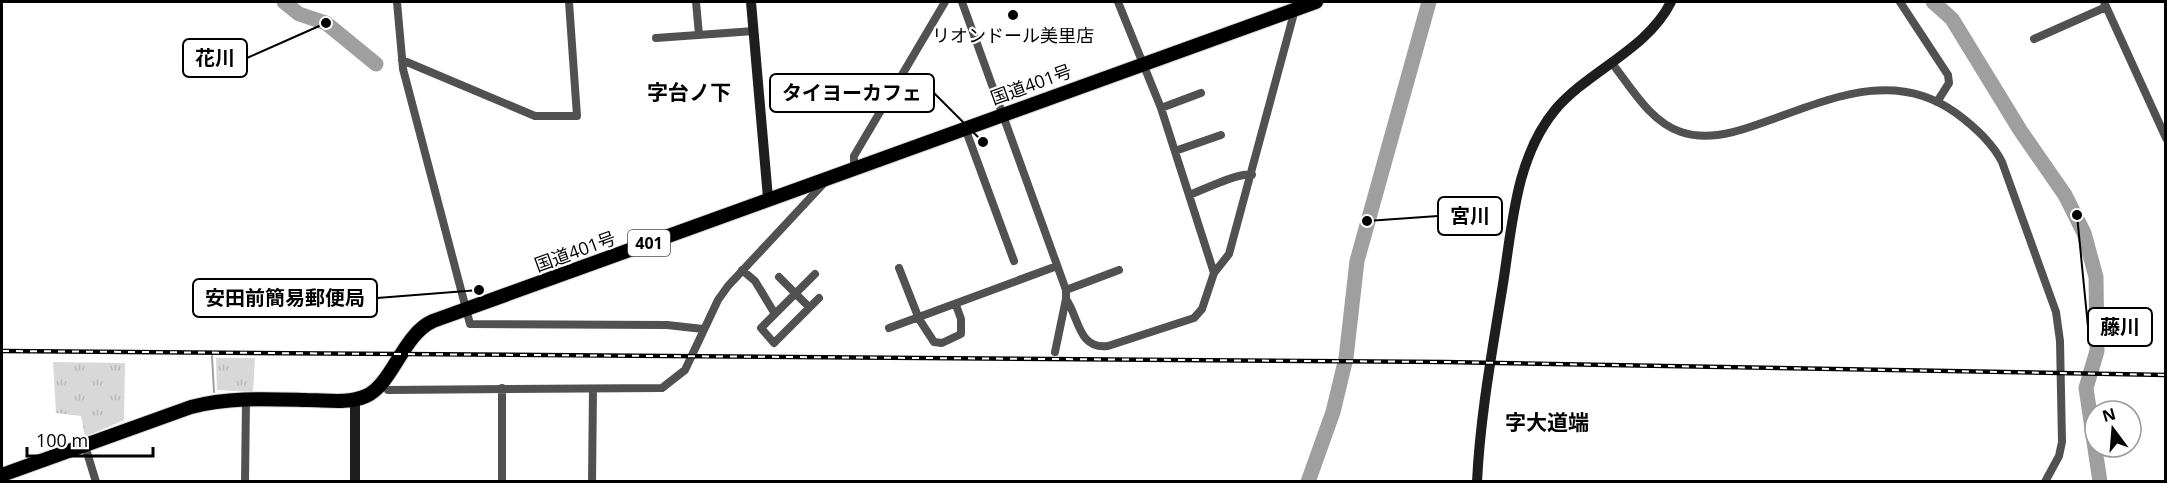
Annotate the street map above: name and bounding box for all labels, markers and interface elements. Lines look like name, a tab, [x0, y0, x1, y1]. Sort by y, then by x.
marker: リオンドール美里店	[1006, 8, 1020, 22]
place label: リオンドール美里店	[932, 23, 1094, 47]
callout: 花川	[183, 39, 247, 77]
text: 花川	[195, 44, 235, 71]
street label: 国道401号	[987, 58, 1075, 110]
callout: タイヨーカフェ	[770, 74, 934, 112]
district label: 字台ノ下	[647, 78, 731, 106]
text: タイヨーカフェ	[782, 79, 922, 106]
callout: 宮川	[1438, 197, 1502, 235]
text: 宮川	[1450, 202, 1490, 229]
street label: 国道401号	[531, 225, 619, 277]
road number: 401	[628, 230, 670, 256]
callout: 安田前簡易郵便局	[193, 279, 377, 317]
text: 安田前簡易郵便局	[205, 284, 365, 311]
callout: 藤川	[2088, 308, 2152, 346]
text: 藤川	[2100, 313, 2140, 340]
north arrow	[2083, 399, 2143, 459]
text: N	[2100, 402, 2118, 427]
district label: 字大道端	[1505, 408, 1589, 436]
scale bar	[27, 420, 153, 458]
text: 100 m	[36, 428, 88, 452]

